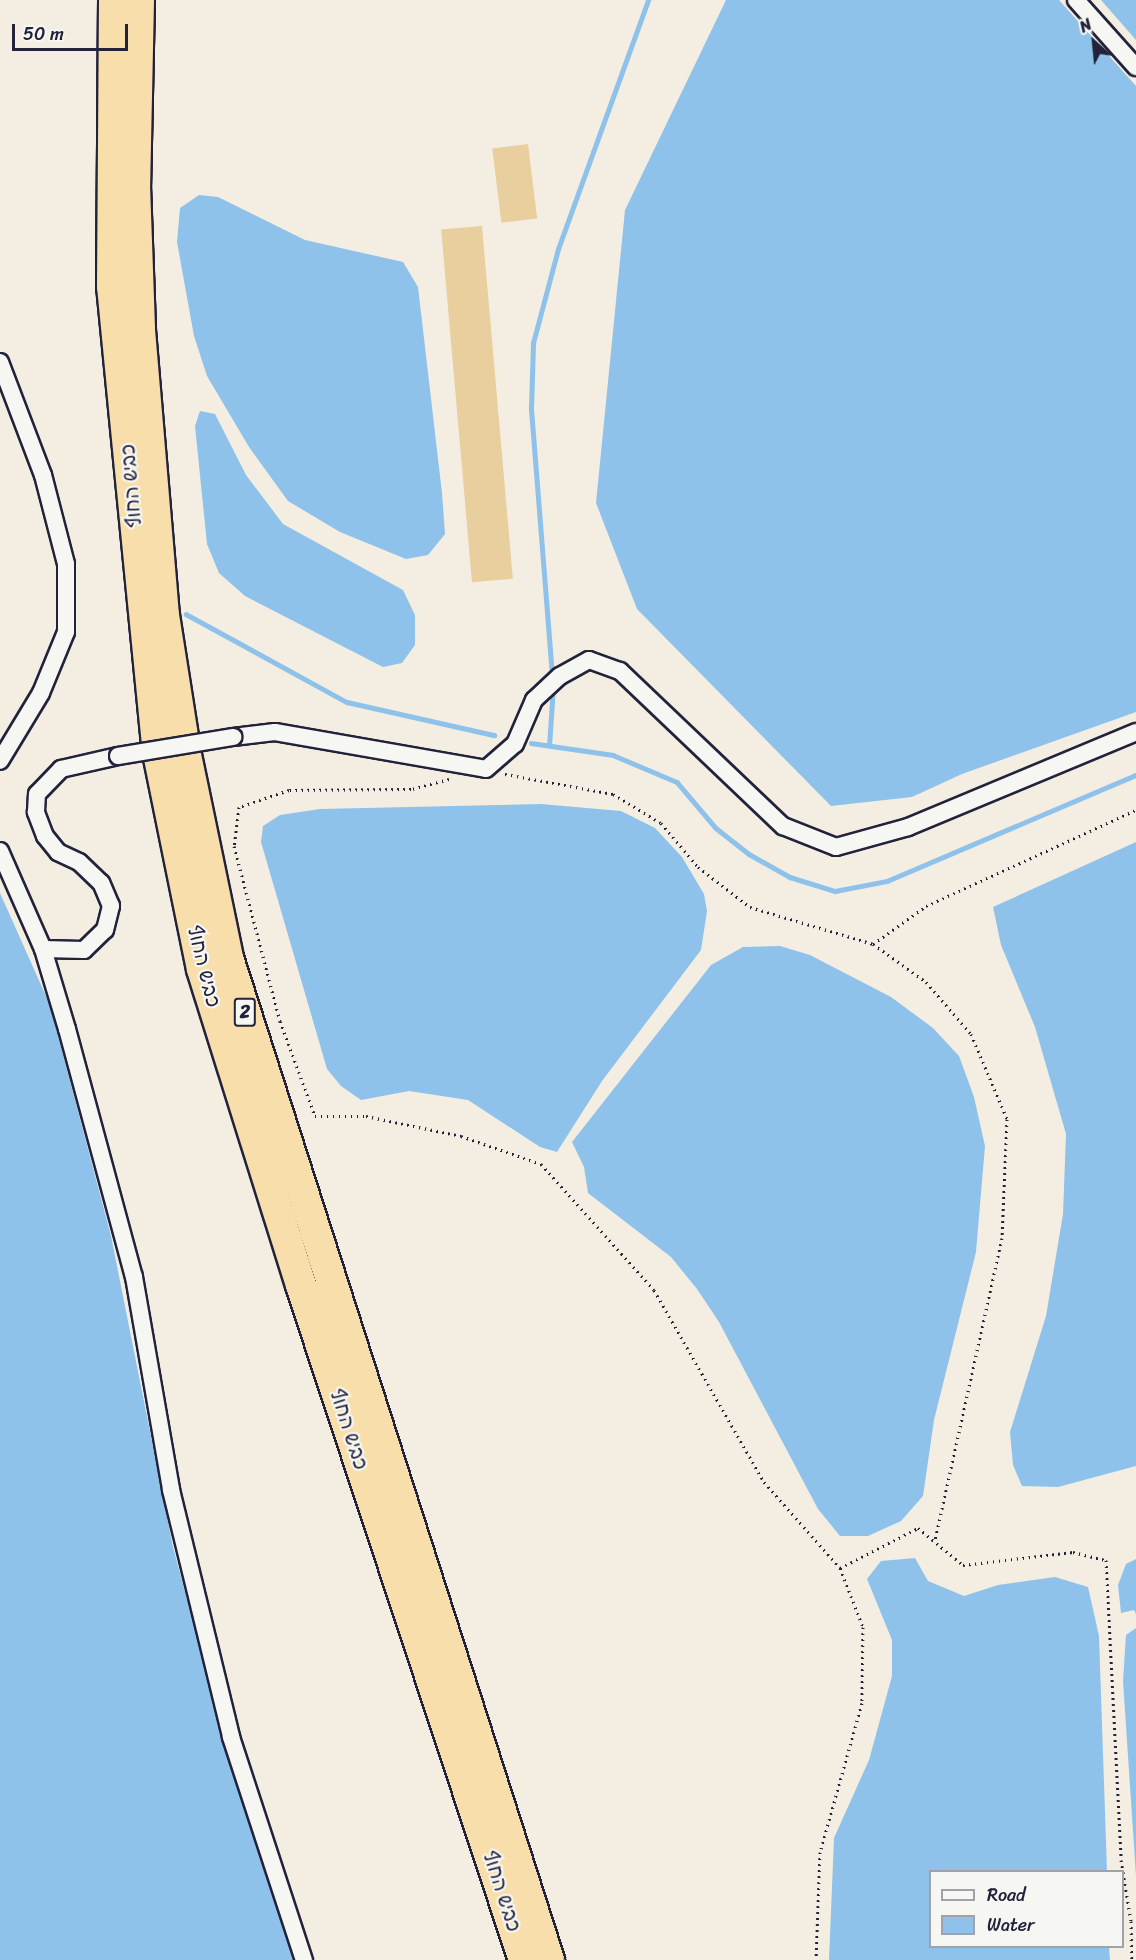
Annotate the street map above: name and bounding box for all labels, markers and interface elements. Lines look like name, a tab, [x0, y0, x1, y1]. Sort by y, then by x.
text: N	[1074, 10, 1097, 41]
scale bar	[15, 12, 130, 50]
north arrow	[1064, 12, 1124, 72]
text: 50 m	[23, 18, 64, 50]
street label: כביש החוף	[115, 443, 147, 529]
street label: כביש החוף	[182, 922, 226, 1010]
road number: 2	[233, 997, 257, 1027]
street label: כביש החוף	[325, 1385, 373, 1473]
street label: כביש החוף	[478, 1847, 526, 1935]
legend	[929, 1870, 1124, 1948]
text: Road	[987, 1879, 1026, 1911]
text: Water	[987, 1909, 1034, 1941]

